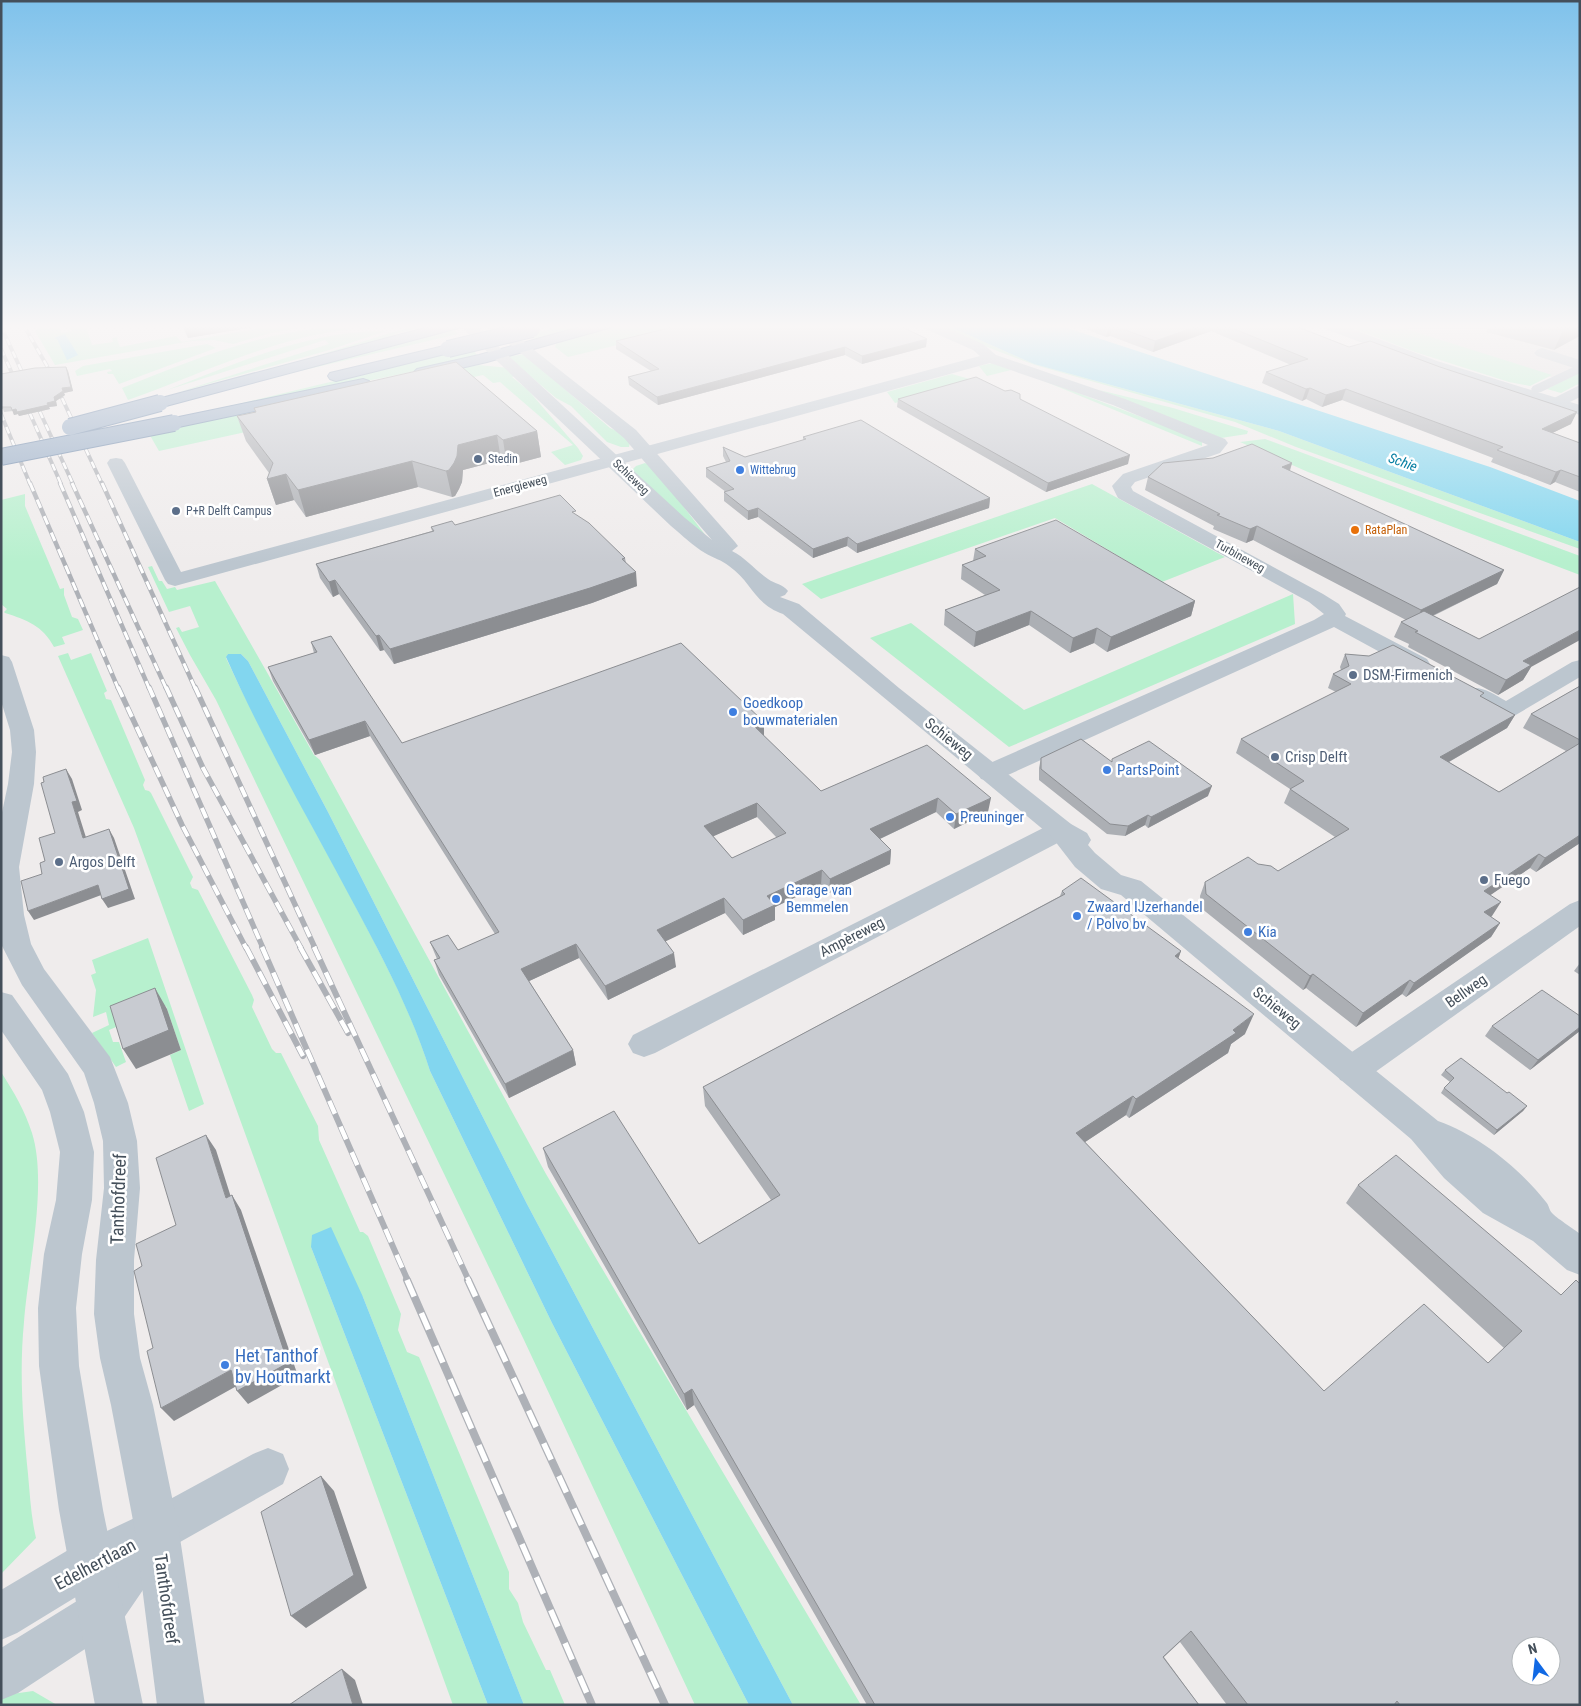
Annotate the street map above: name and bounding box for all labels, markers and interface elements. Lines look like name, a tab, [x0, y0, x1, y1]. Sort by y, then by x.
water label: Schie	[1386, 449, 1420, 475]
place label: Stedin	[488, 452, 518, 466]
marker: Stedin	[472, 453, 484, 465]
street label: Schieweg	[610, 456, 652, 498]
place label: Wittebrug	[750, 463, 796, 477]
marker: Wittebrug	[734, 464, 746, 476]
street label: Energieweg	[492, 472, 548, 500]
place label: P+R Delft Campus	[186, 504, 272, 518]
marker: P+R Delft Campus	[170, 505, 182, 517]
place label: RataPlan	[1365, 523, 1408, 537]
marker: RataPlan	[1349, 524, 1361, 536]
street label: Turbineweg	[1213, 537, 1267, 575]
place label: DSM-Firmenich	[1363, 666, 1453, 684]
marker: DSM-Firmenich	[1347, 669, 1359, 681]
place label: Goedkoop bouwmaterialen	[743, 694, 838, 729]
marker: Goedkoop bouwmaterialen	[727, 706, 739, 718]
street label: Schieweg	[921, 714, 977, 764]
place label: Crisp Delft	[1285, 748, 1347, 766]
marker: Crisp Delft	[1269, 751, 1281, 763]
place label: PartsPoint	[1117, 761, 1180, 779]
marker: PartsPoint	[1101, 764, 1113, 776]
place label: Preuninger	[960, 808, 1024, 826]
marker: Preuninger	[944, 811, 956, 823]
place label: Argos Delft	[69, 853, 136, 871]
marker: Argos Delft	[53, 856, 65, 868]
place label: Fuego	[1494, 871, 1530, 889]
marker: Fuego	[1478, 874, 1490, 886]
place label: Garage van Bemmelen	[786, 881, 852, 916]
marker: Garage van Bemmelen	[770, 893, 782, 905]
place label: Zwaard IJzerhandel / Polvo bv	[1087, 898, 1203, 933]
marker: Zwaard IJzerhandel / Polvo bv	[1071, 910, 1083, 922]
street label: Ampèreweg	[817, 913, 887, 961]
place label: Kia	[1258, 923, 1277, 941]
marker: Kia	[1242, 926, 1254, 938]
street label: Bellweg	[1442, 970, 1490, 1012]
street label: Schieweg	[1249, 983, 1305, 1033]
street label: Tanthofdreef	[106, 1153, 130, 1245]
place label: Het Tanthof bv Houtmarkt	[235, 1345, 331, 1387]
marker: Het Tanthof bv Houtmarkt	[219, 1359, 231, 1371]
street label: Edelhertlaan	[51, 1534, 139, 1594]
street label: Tanthofdreef	[150, 1552, 184, 1646]
north arrow	[1511, 1636, 1561, 1686]
text: N	[1526, 1640, 1539, 1657]

